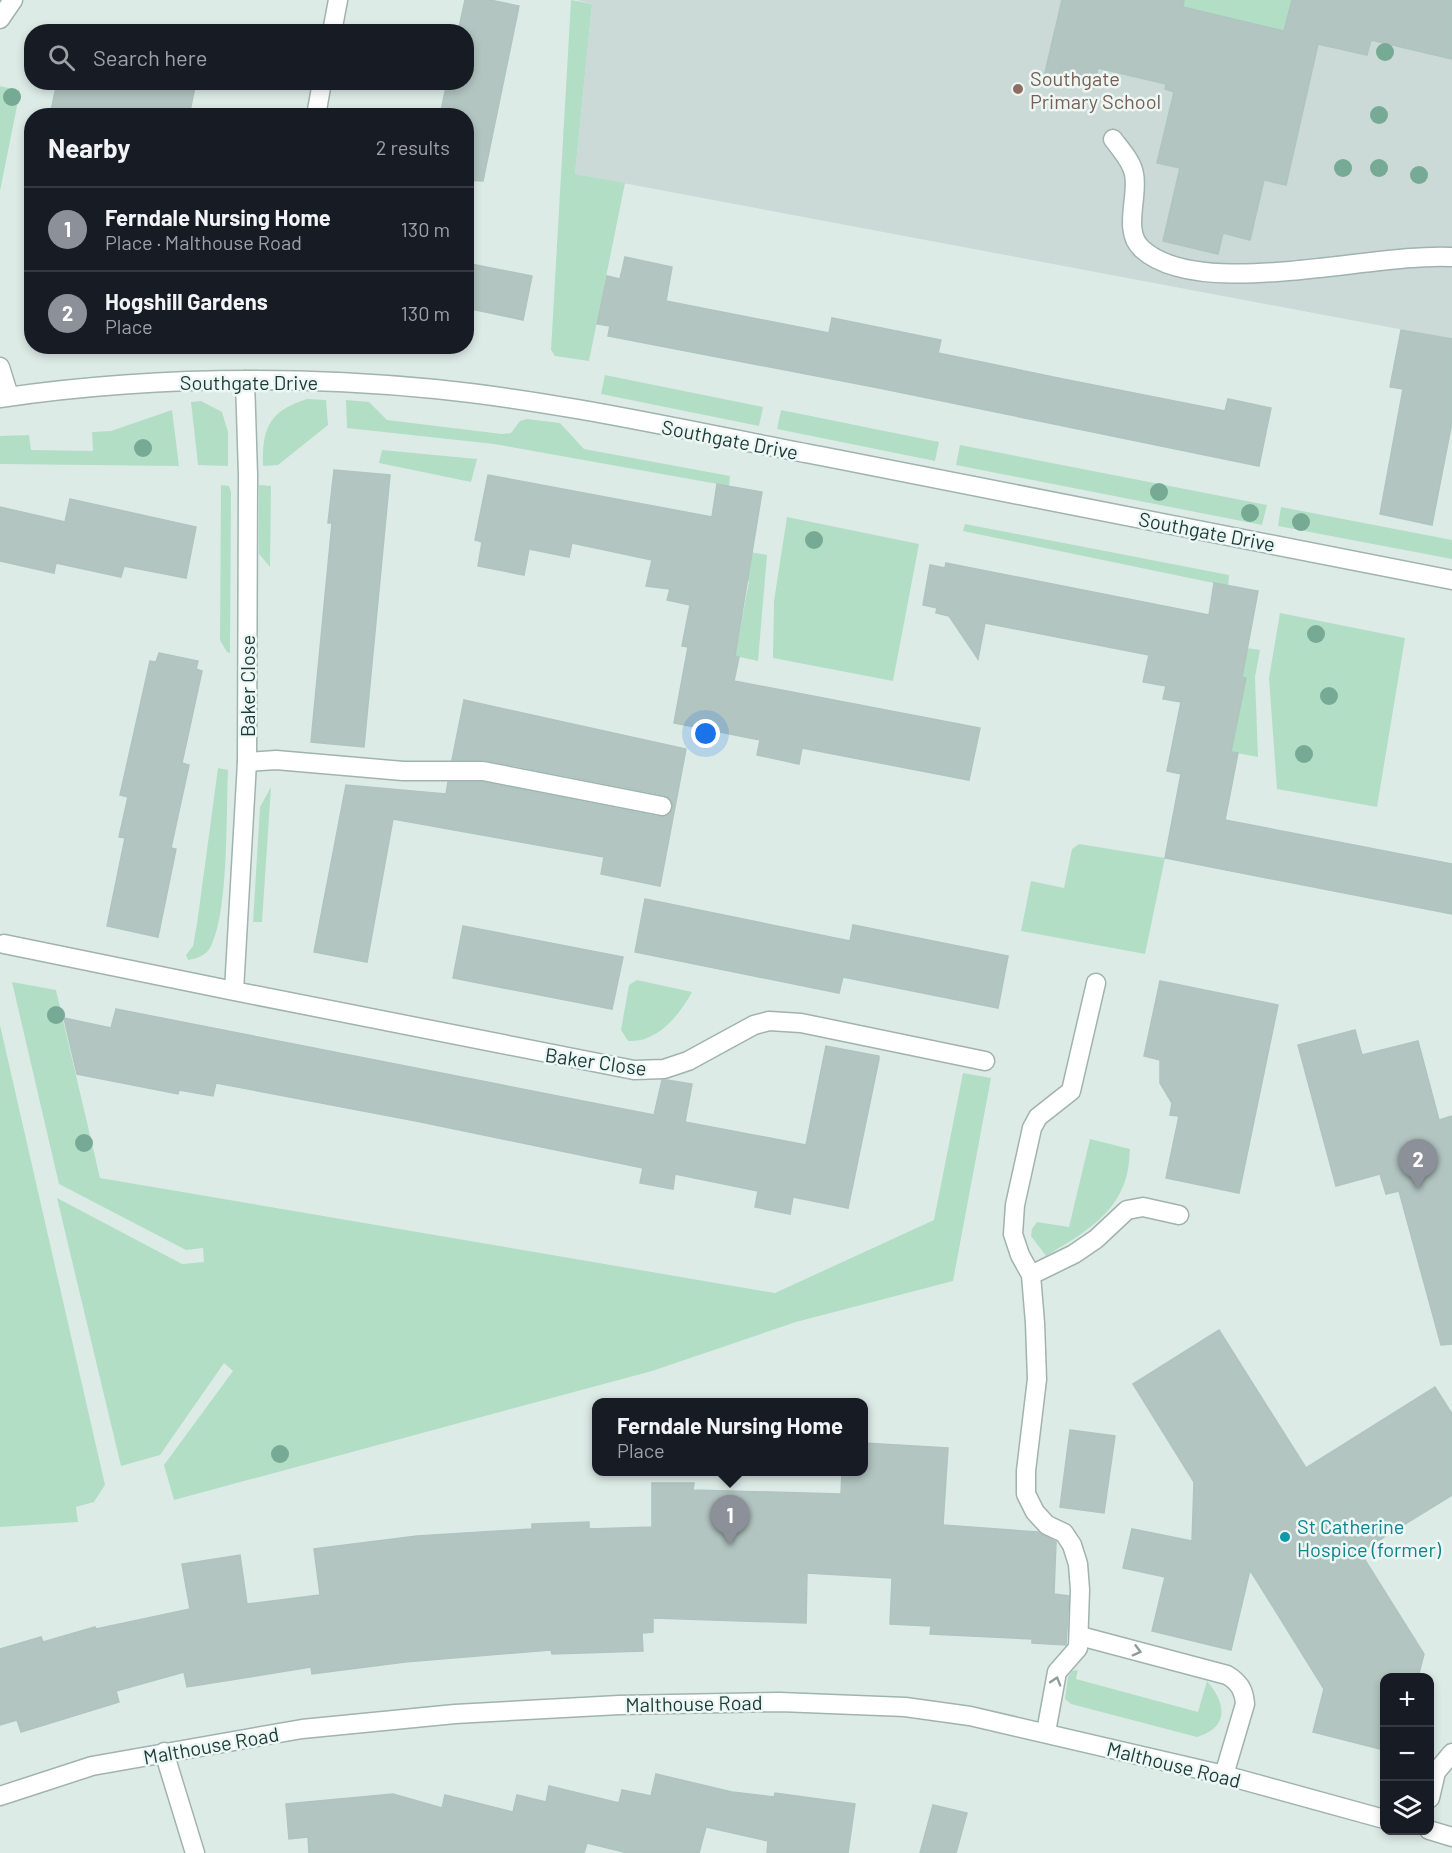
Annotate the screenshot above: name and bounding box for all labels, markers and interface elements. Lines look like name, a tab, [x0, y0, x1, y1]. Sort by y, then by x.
search box	[24, 24, 474, 90]
icon: search	[45, 41, 78, 74]
text: Search here	[93, 44, 207, 70]
place label: Southgate Primary School	[1030, 66, 1161, 113]
marker: Southgate Primary School	[1011, 82, 1025, 96]
text: Nearby	[48, 132, 130, 163]
text: 2 results	[376, 135, 450, 159]
text: Ferndale Nursing Home	[105, 204, 331, 230]
text: 1	[64, 217, 71, 241]
text: 130 m	[401, 217, 450, 241]
text: Place · Malthouse Road	[105, 230, 302, 254]
text: Hogshill Gardens	[105, 288, 268, 314]
text: 2	[62, 301, 73, 325]
text: 130 m	[401, 301, 450, 325]
text: Place	[105, 314, 153, 338]
street label: Southgate Drive	[180, 370, 318, 394]
street label: Southgate Drive	[660, 414, 800, 464]
street label: Southgate Drive	[1137, 506, 1277, 556]
street label: Baker Close	[235, 635, 259, 737]
your location	[691, 719, 720, 748]
street label: Baker Close	[544, 1042, 648, 1080]
pin: 2	[1398, 1140, 1438, 1189]
popup	[592, 1398, 868, 1476]
text: Ferndale Nursing Home	[617, 1412, 843, 1438]
text: Place	[617, 1438, 665, 1462]
pin: 1	[710, 1496, 750, 1545]
place label: St Catherine Hospice (former)	[1297, 1514, 1442, 1561]
marker: St Catherine Hospice (former)	[1278, 1530, 1292, 1544]
one-way arrow	[1131, 1644, 1142, 1656]
map controls	[1380, 1673, 1434, 1835]
button: +	[1380, 1673, 1434, 1727]
one-way arrow	[1049, 1676, 1061, 1687]
street label: Malthouse Road	[625, 1690, 763, 1716]
street label: Malthouse Road	[141, 1721, 281, 1769]
button: −	[1380, 1727, 1434, 1781]
street label: Malthouse Road	[1105, 1736, 1243, 1792]
button: layers	[1380, 1781, 1434, 1835]

